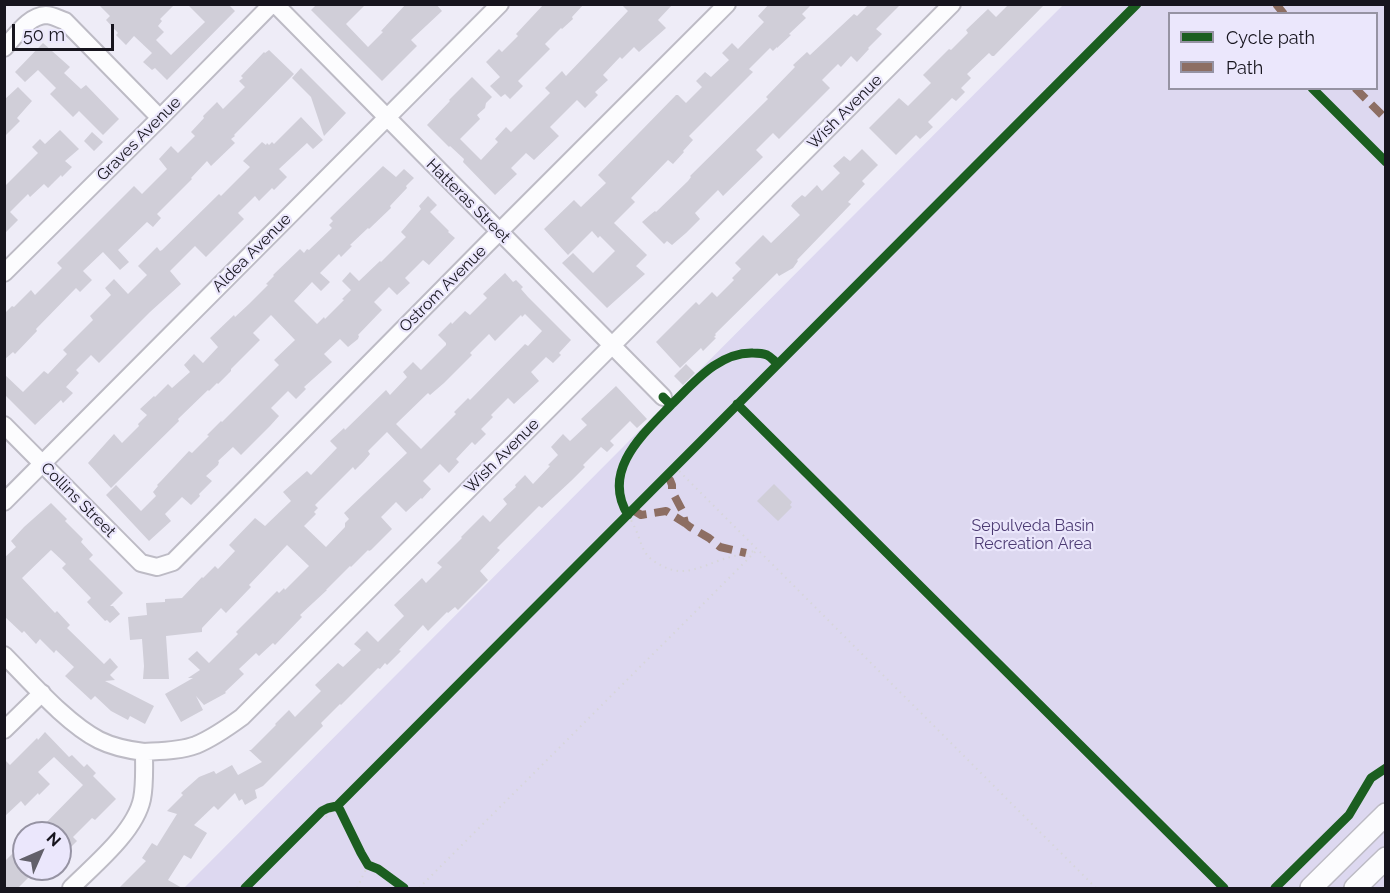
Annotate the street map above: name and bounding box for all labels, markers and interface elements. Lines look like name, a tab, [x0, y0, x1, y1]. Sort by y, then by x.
scale bar	[15, 12, 117, 50]
legend	[1168, 12, 1378, 90]
text: 50 m	[23, 24, 65, 45]
text: Cycle path	[1226, 27, 1315, 48]
text: Path	[1226, 57, 1263, 78]
street label: Wish Avenue	[804, 71, 886, 153]
street label: Graves Avenue	[93, 93, 185, 185]
street label: Hatteras Street	[422, 155, 514, 247]
street label: Aldea Avenue	[209, 210, 295, 296]
street label: Ostrom Avenue	[396, 242, 490, 336]
street label: Wish Avenue	[461, 415, 543, 497]
street label: Collins Street	[36, 458, 120, 542]
park label: Sepulveda Basin Recreation Area	[972, 516, 1094, 554]
north arrow	[12, 821, 72, 881]
text: N	[43, 828, 65, 850]

